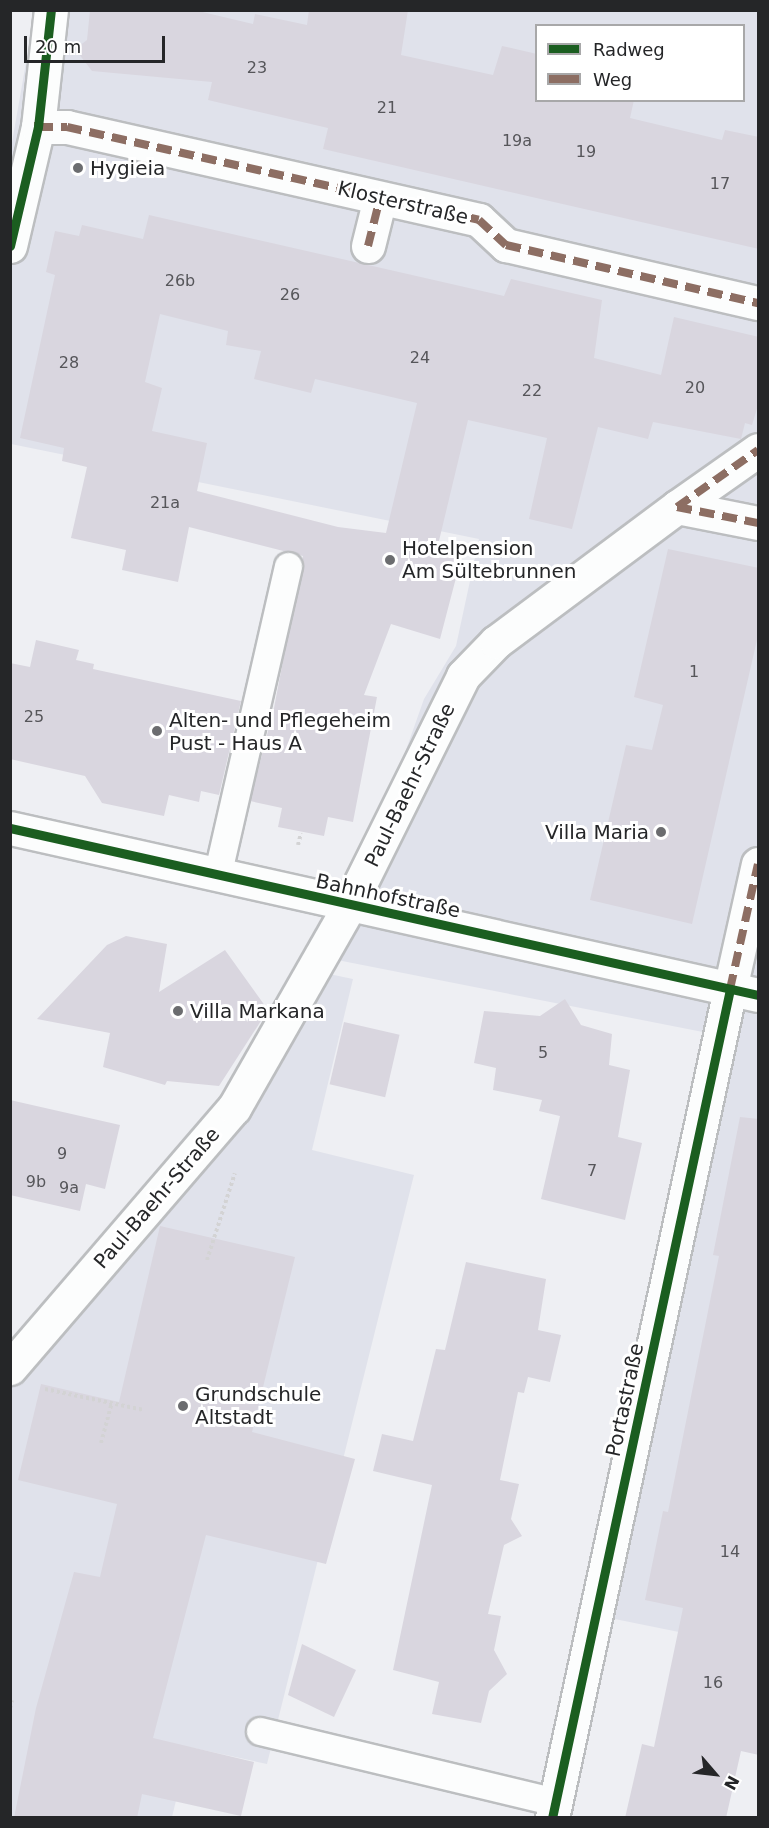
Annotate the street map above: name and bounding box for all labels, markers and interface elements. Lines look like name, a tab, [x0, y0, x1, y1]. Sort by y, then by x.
scale bar	[27, 24, 168, 62]
legend	[535, 24, 745, 102]
text: 20 m	[35, 36, 81, 57]
text: Radweg	[593, 39, 665, 60]
house number: 23	[247, 58, 267, 78]
text: Weg	[593, 69, 632, 90]
house number: 21	[377, 98, 397, 118]
house number: 19a	[502, 131, 532, 151]
house number: 19	[576, 142, 596, 162]
place label: Hygieia	[90, 156, 165, 180]
marker: Hygieia	[71, 161, 85, 175]
house number: 17	[710, 174, 730, 194]
street label: Klosterstraße	[335, 176, 471, 230]
house number: 26b	[165, 271, 195, 291]
house number: 26	[280, 285, 300, 305]
house number: 24	[410, 348, 430, 368]
house number: 28	[59, 353, 79, 373]
house number: 20	[685, 378, 705, 398]
house number: 22	[522, 381, 542, 401]
house number: 21a	[150, 493, 180, 513]
place label: Hotelpension Am Sültebrunnen	[402, 536, 577, 583]
marker: Hotelpension Am Sültebrunnen	[383, 553, 397, 567]
house number: 1	[689, 662, 699, 682]
street label: Paul-Baehr-Straße	[360, 699, 460, 871]
house number: 25	[24, 707, 44, 727]
place label: Alten- und Pflegeheim Pust - Haus A	[169, 708, 391, 755]
marker: Alten- und Pflegeheim Pust - Haus A	[150, 724, 164, 738]
place label: Villa Maria	[545, 820, 649, 844]
marker: Villa Maria	[654, 825, 668, 839]
street label: Bahnhofstraße	[314, 869, 462, 923]
place label: Villa Markana	[190, 999, 325, 1023]
marker: Villa Markana	[171, 1004, 185, 1018]
house number: 5	[538, 1043, 548, 1063]
street label: Paul-Baehr-Straße	[89, 1123, 225, 1273]
house number: 9	[57, 1144, 67, 1164]
house number: 7	[587, 1161, 597, 1181]
house number: 9b	[26, 1172, 46, 1192]
house number: 9a	[59, 1178, 79, 1198]
street label: Portastraße	[601, 1341, 649, 1459]
place label: Grundschule Altstadt	[195, 1382, 321, 1429]
marker: Grundschule Altstadt	[176, 1399, 190, 1413]
house number: 14	[720, 1542, 740, 1562]
house number: 16	[703, 1673, 723, 1693]
north arrow	[685, 1744, 745, 1804]
text: N	[720, 1772, 743, 1793]

